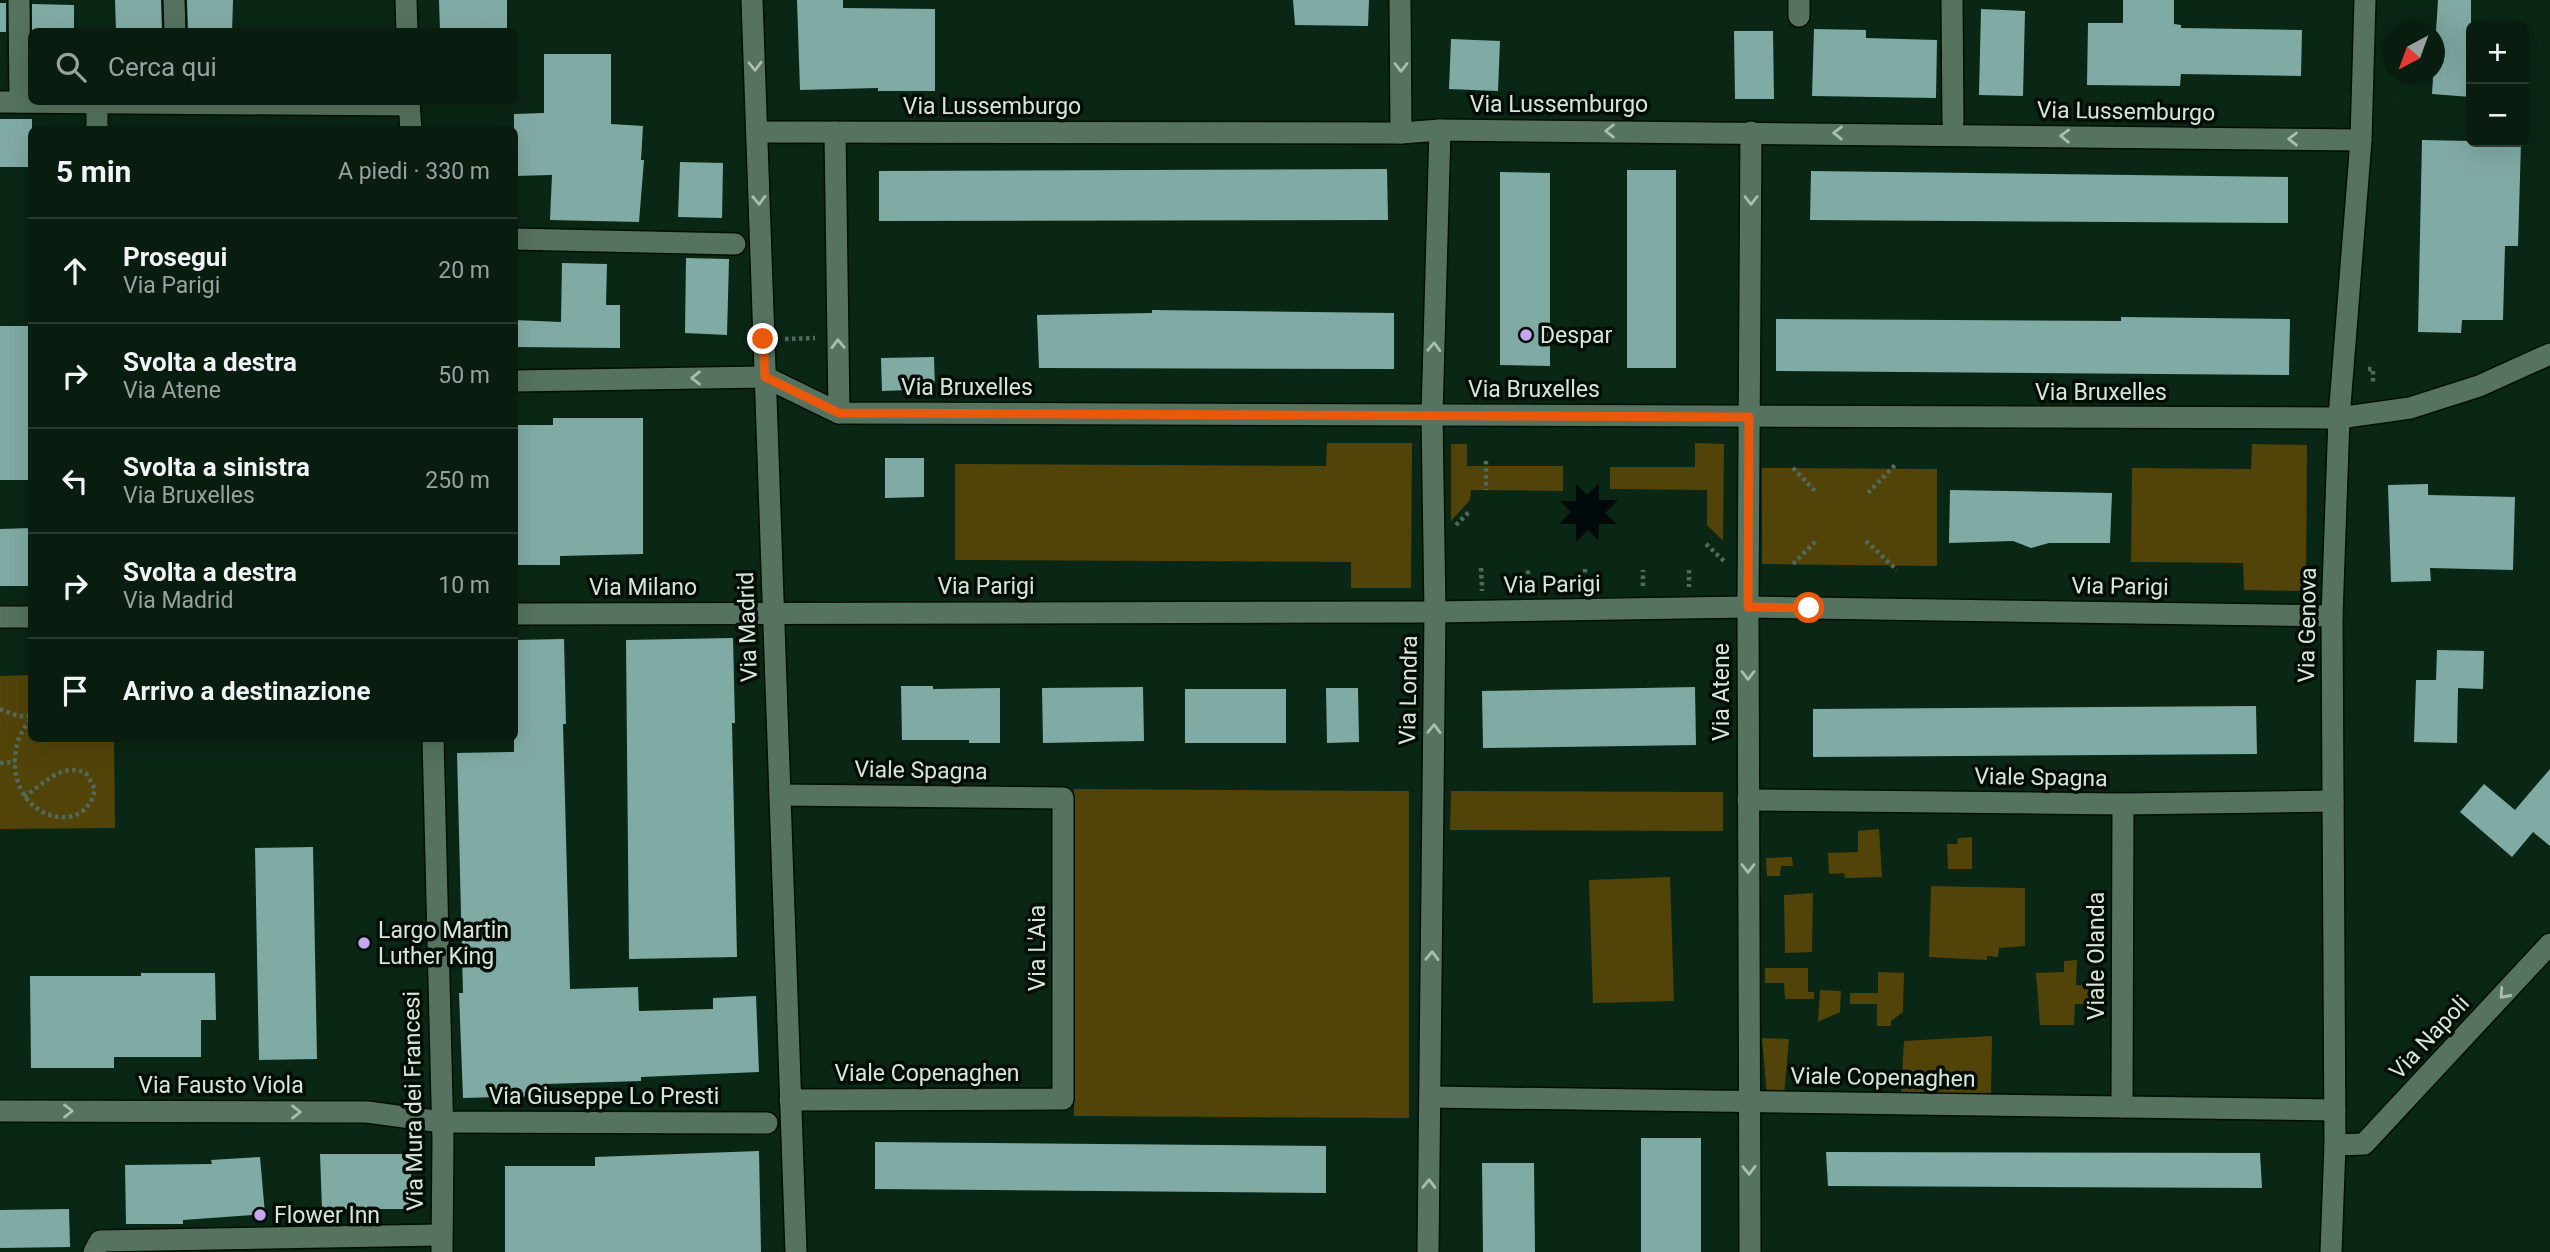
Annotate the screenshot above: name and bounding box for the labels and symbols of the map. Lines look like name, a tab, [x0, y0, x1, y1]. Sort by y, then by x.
north arrow	[2382, 21, 2445, 84]
one-way arrow	[747, 61, 762, 72]
one-way arrow	[1393, 62, 1409, 72]
street label: Via Lussemburgo	[1470, 91, 1648, 118]
street label: Via Lussemburgo	[903, 93, 1081, 120]
street label: Via Lussemburgo	[2037, 96, 2215, 127]
one-way arrow	[1605, 123, 1615, 139]
one-way arrow	[1832, 125, 1843, 141]
one-way arrow	[2060, 129, 2071, 144]
one-way arrow	[2287, 132, 2298, 147]
one-way arrow	[751, 195, 767, 206]
one-way arrow	[1743, 196, 1759, 206]
place label: Despar	[1540, 322, 1613, 349]
route end	[747, 323, 778, 354]
marker: Despar	[1518, 327, 1534, 343]
one-way arrow	[831, 339, 846, 350]
one-way arrow	[1426, 341, 1442, 351]
one-way arrow	[691, 370, 701, 386]
street label: Via Bruxelles	[901, 374, 1033, 401]
street label: Via Bruxelles	[1468, 376, 1600, 403]
street label: Via Bruxelles	[2035, 379, 2167, 406]
street label: Via Genova	[2293, 567, 2322, 683]
street label: Via Parigi	[1503, 570, 1601, 599]
street label: Via Madrid	[732, 571, 763, 683]
street label: Via Parigi	[2071, 572, 2169, 601]
street label: Via Parigi	[937, 573, 1035, 600]
street label: Via Milano	[589, 574, 697, 601]
route start	[1793, 592, 1824, 623]
street label: Via Londra	[1394, 635, 1423, 745]
street label: Via Atene	[1708, 643, 1735, 741]
one-way arrow	[1740, 671, 1756, 681]
one-way arrow	[1426, 723, 1442, 734]
street label: Viale Spagna	[854, 756, 988, 785]
street label: Viale Spagna	[1974, 763, 2108, 792]
one-way arrow	[1740, 864, 1756, 874]
street label: Viale Olanda	[2083, 892, 2110, 1020]
street label: Via L'Aia	[1024, 905, 1051, 991]
place label: Largo Martin Luther King	[378, 917, 509, 970]
marker: Largo Martin Luther King	[356, 935, 372, 951]
one-way arrow	[1424, 951, 1439, 962]
one-way arrow	[2500, 986, 2512, 999]
street label: Via Napoli	[2384, 990, 2475, 1085]
street label: Via Mura dei Francesi	[398, 991, 429, 1211]
street label: Viale Copenaghen	[834, 1060, 1020, 1087]
street label: Viale Copenaghen	[1790, 1062, 1976, 1093]
street label: Via Fausto Viola	[138, 1072, 304, 1099]
street label: Via Giuseppe Lo Presti	[489, 1083, 719, 1110]
one-way arrow	[63, 1103, 74, 1119]
one-way arrow	[291, 1104, 301, 1120]
one-way arrow	[1741, 1165, 1757, 1176]
one-way arrow	[1421, 1178, 1437, 1189]
place label: Flower Inn	[274, 1202, 380, 1229]
marker: Flower Inn	[252, 1207, 268, 1223]

